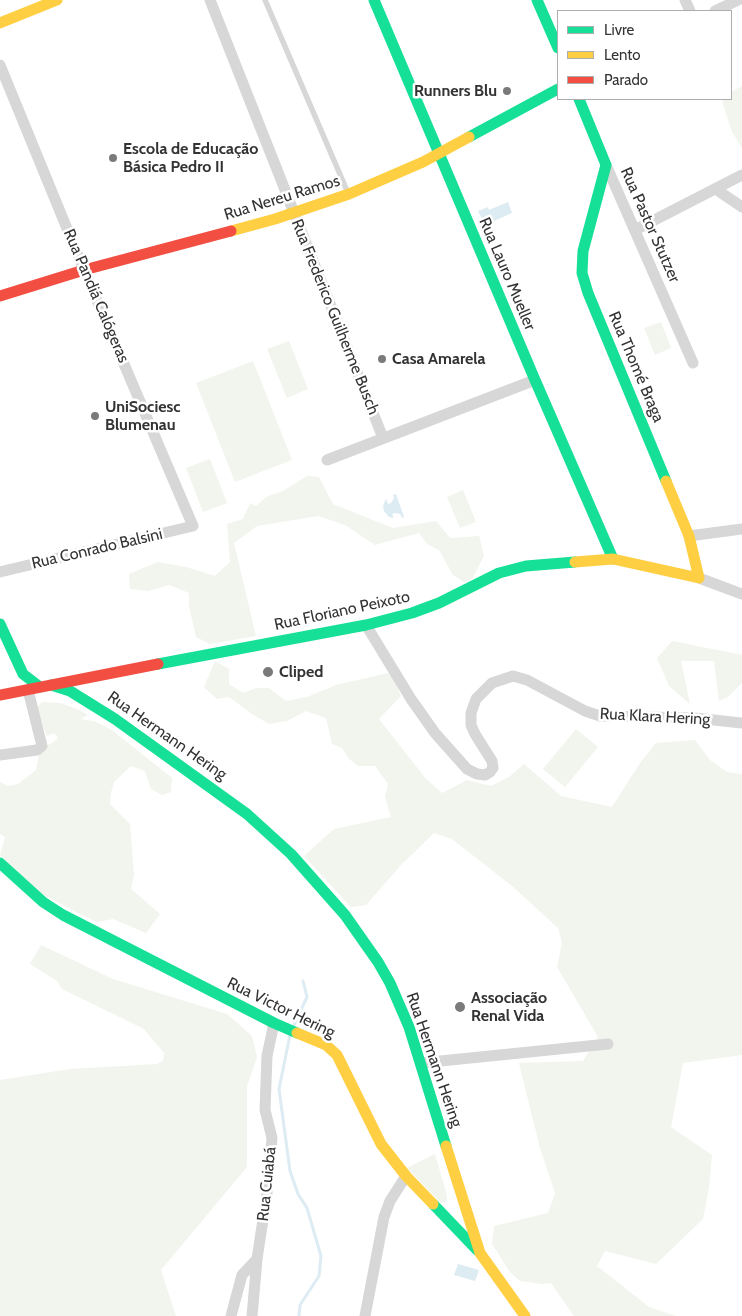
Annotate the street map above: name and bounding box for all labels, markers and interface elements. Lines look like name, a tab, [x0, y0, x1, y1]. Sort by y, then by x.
legend	[557, 10, 732, 100]
text: Livre	[604, 21, 634, 39]
text: Lento	[604, 46, 641, 64]
text: Parado	[604, 71, 648, 89]
place label: Runners Blu	[414, 81, 497, 101]
marker: Runners Blu	[501, 85, 513, 97]
place label: Escola de Educação Básica Pedro II	[123, 139, 258, 177]
marker: Escola de Educação Básica Pedro II	[107, 152, 119, 164]
street label: Rua Pastor Stutzer	[616, 164, 684, 286]
street label: Rua Nereu Ramos	[222, 171, 342, 225]
street label: Rua Lauro Mueller	[475, 215, 539, 333]
street label: Rua Frederico Guilherme Busch	[287, 216, 383, 418]
street label: Rua Pandiá Calógeras	[59, 226, 133, 366]
street label: Rua Thomé Braga	[604, 309, 668, 425]
place label: Casa Amarela	[392, 349, 485, 369]
marker: Casa Amarela	[376, 353, 388, 365]
place label: UniSociesc Blumenau	[105, 397, 181, 435]
marker: UniSociesc Blumenau	[89, 410, 101, 422]
street label: Rua Conrado Balsini	[30, 525, 164, 573]
street label: Rua Floriano Peixoto	[272, 587, 412, 635]
place label: Cliped	[279, 662, 323, 682]
marker: Cliped	[261, 665, 275, 679]
street label: Rua Hermann Hering	[104, 688, 230, 784]
street label: Rua Klara Hering	[599, 705, 711, 729]
street label: Rua Victor Hering	[224, 974, 338, 1042]
place label: Associação Renal Vida	[471, 988, 547, 1026]
street label: Rua Hermann Hering	[402, 990, 466, 1130]
marker: Associação Renal Vida	[453, 1000, 467, 1014]
street label: Rua Cuiabá	[254, 1146, 280, 1222]

